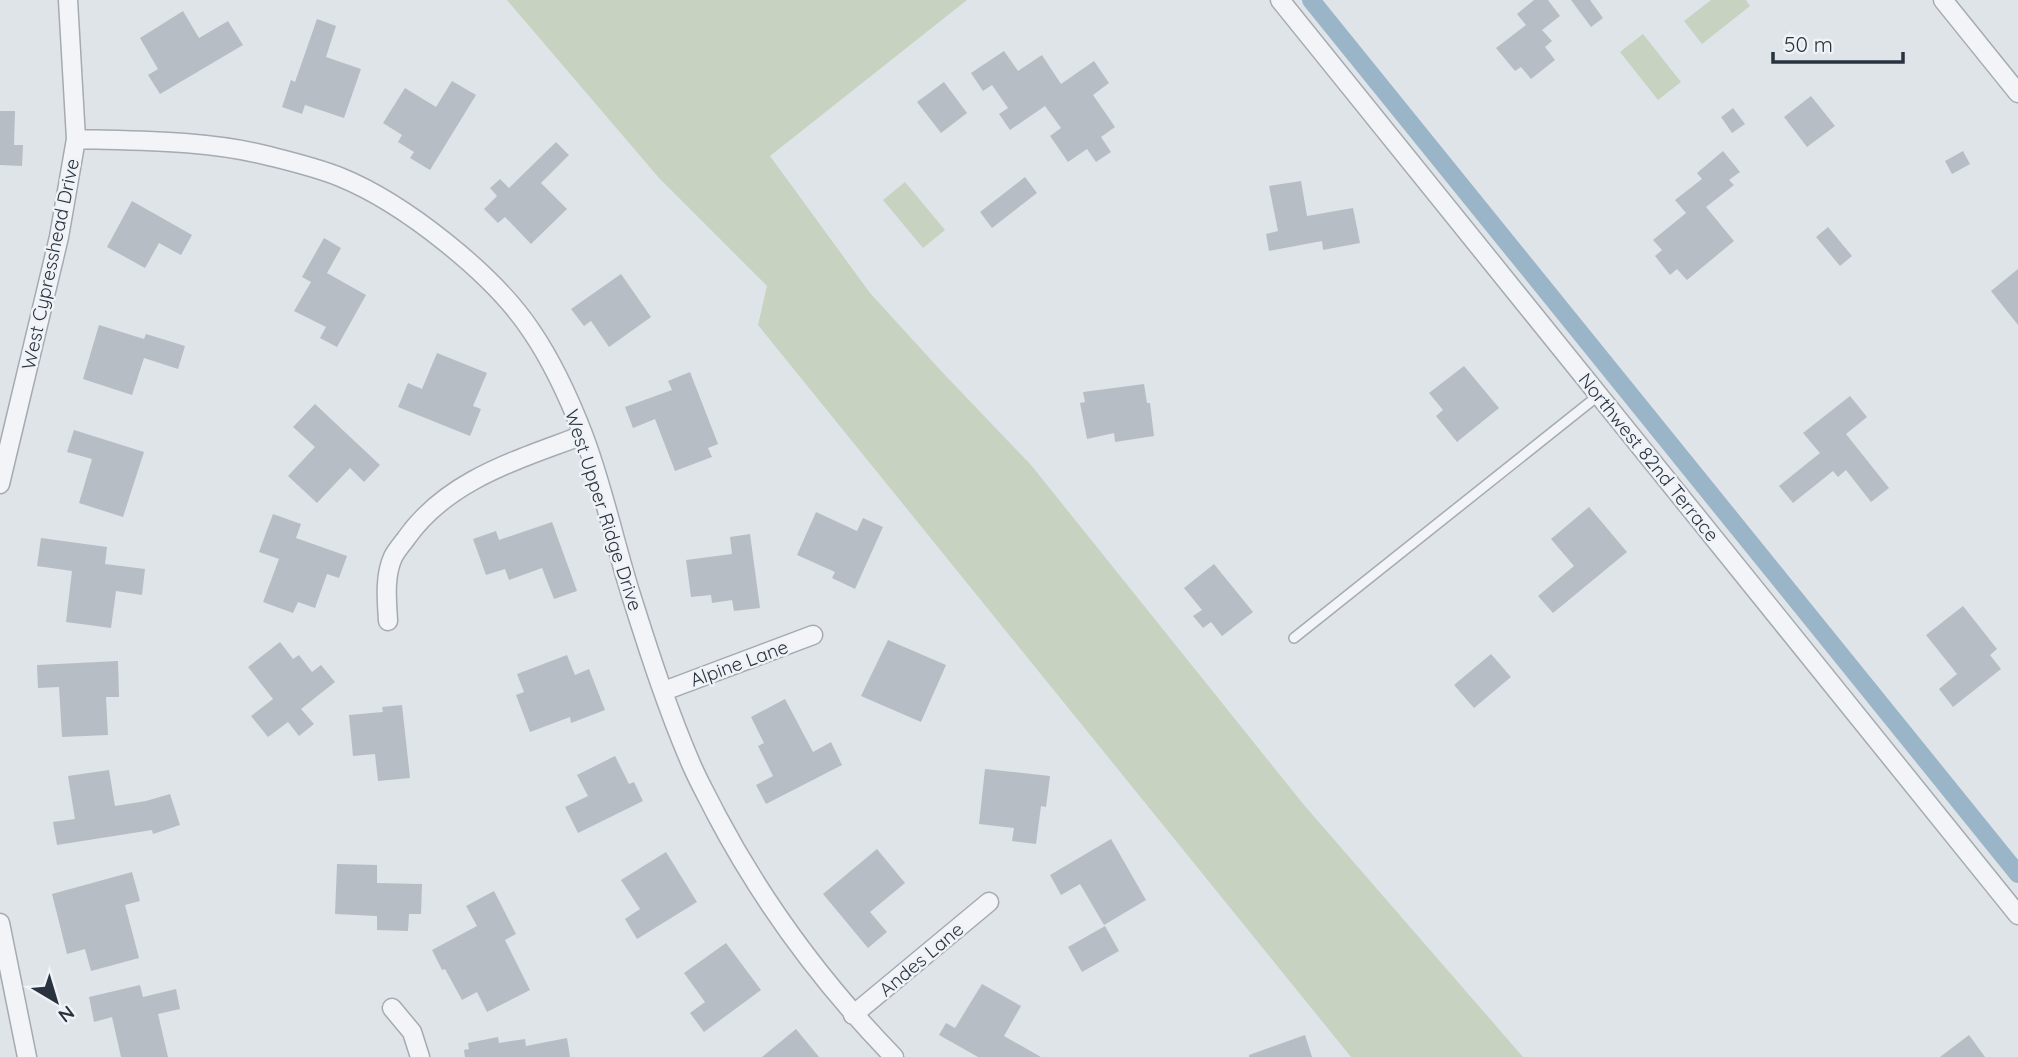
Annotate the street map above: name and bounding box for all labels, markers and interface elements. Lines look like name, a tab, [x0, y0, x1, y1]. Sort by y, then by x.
scale bar	[1773, 21, 1902, 65]
text: 50 m	[1784, 31, 1833, 57]
street label: West Cypresshead Drive	[16, 156, 84, 372]
street label: Northwest 82nd Terrace	[1573, 368, 1725, 546]
street label: West Upper Ridge Drive	[560, 406, 648, 614]
street label: Alpine Lane	[687, 634, 791, 692]
street label: Andes Lane	[874, 917, 968, 1001]
north arrow	[21, 966, 91, 1036]
text: N	[54, 1001, 79, 1028]

